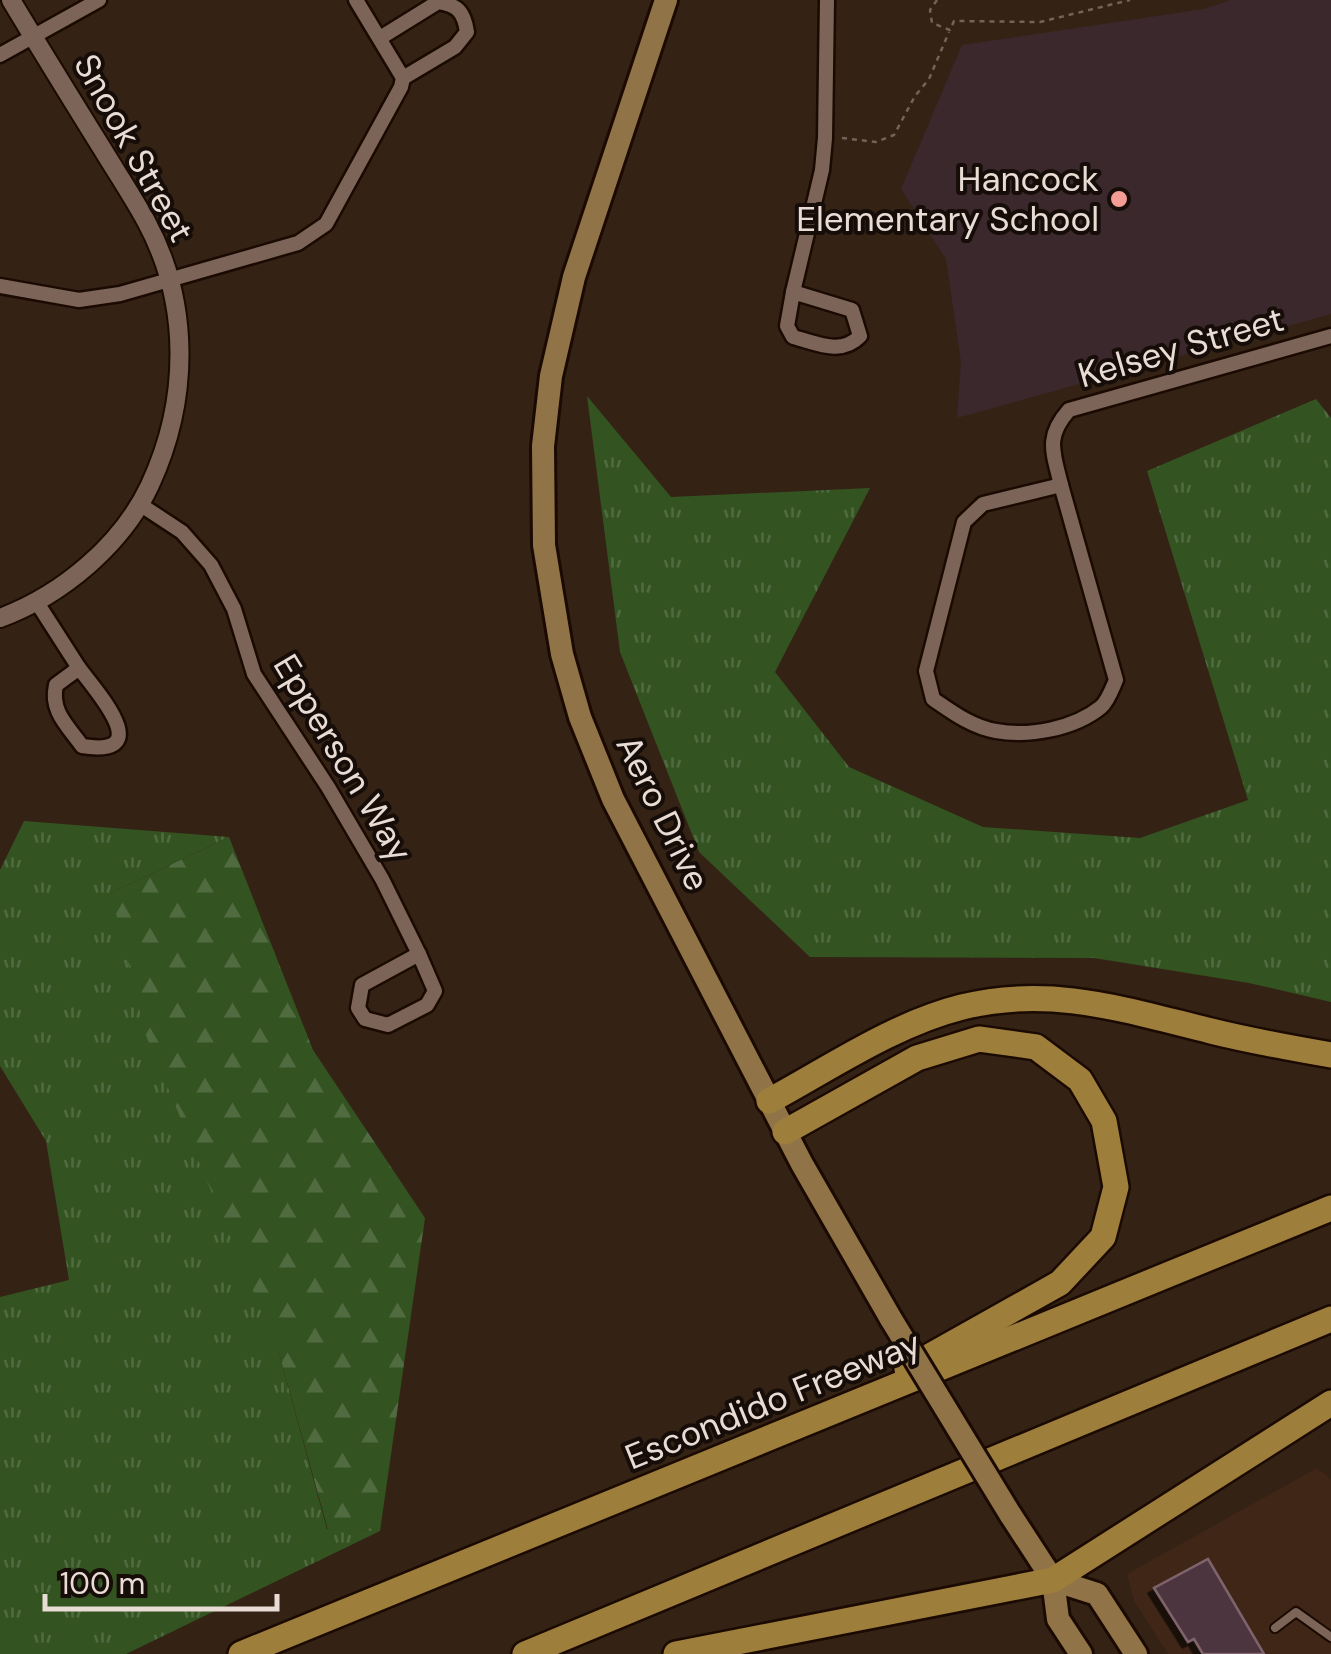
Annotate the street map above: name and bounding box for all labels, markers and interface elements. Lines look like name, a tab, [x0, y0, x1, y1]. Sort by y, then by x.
street label: Snook Street	[63, 46, 205, 250]
place label: Hancock Elementary School	[796, 156, 1099, 242]
marker: Hancock Elementary School	[1108, 188, 1130, 210]
street label: Kelsey Street	[1073, 296, 1289, 398]
street label: Epperson Way	[263, 646, 423, 870]
street label: Aero Drive	[606, 728, 720, 898]
street label: Escondido Freeway	[618, 1320, 928, 1480]
scale bar	[45, 1549, 278, 1611]
text: 100 m	[60, 1564, 145, 1603]

